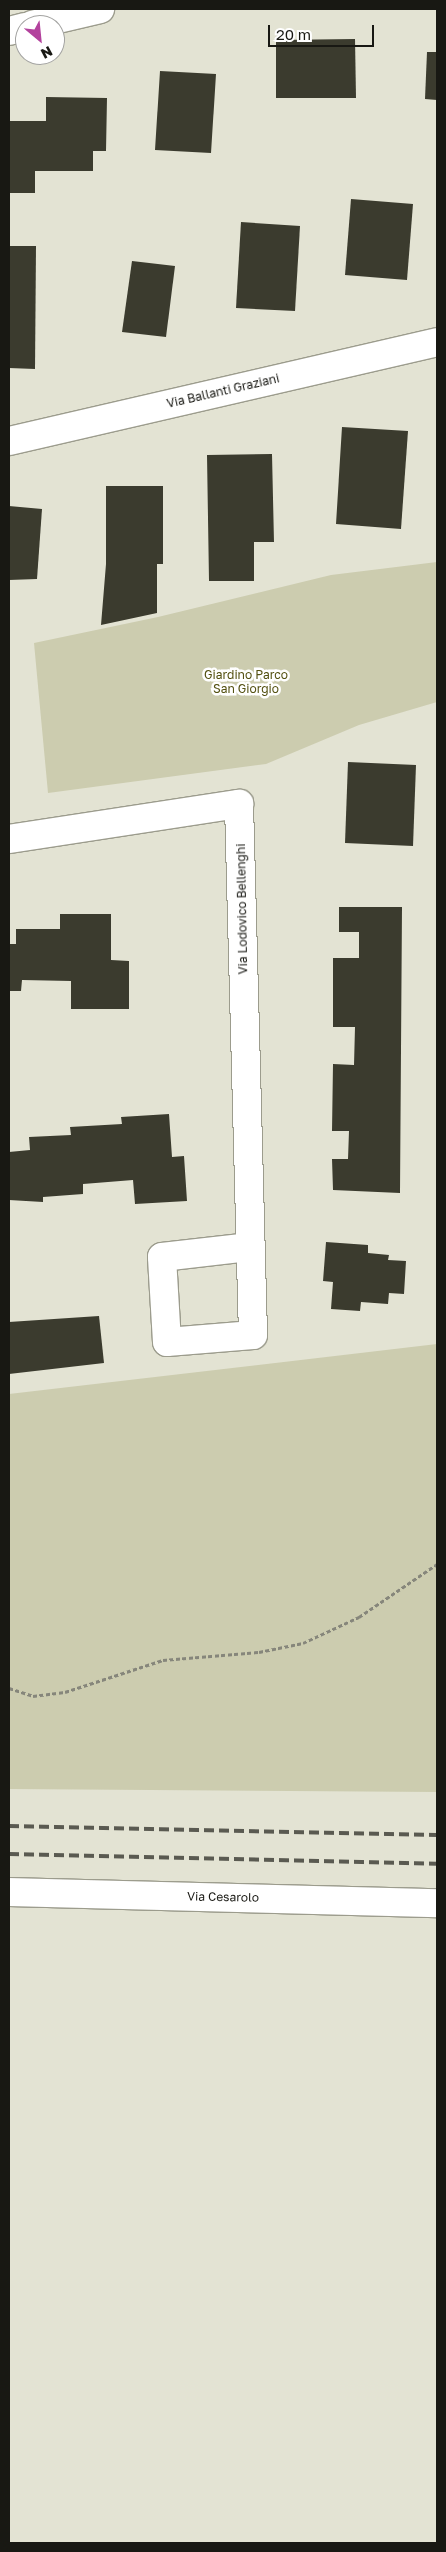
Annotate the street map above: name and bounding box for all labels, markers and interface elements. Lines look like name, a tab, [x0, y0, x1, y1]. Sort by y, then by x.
north arrow	[15, 15, 65, 65]
scale bar	[271, 15, 377, 47]
text: 20 m	[276, 25, 311, 43]
text: N	[38, 43, 56, 63]
street label: Via Ballanti Graziani	[165, 371, 281, 411]
park label: Giardino Parco San Giorgio	[204, 668, 288, 696]
street label: Via Lodovico Bellenghi	[234, 843, 250, 975]
street label: Via Cesarolo	[187, 1889, 259, 1905]

